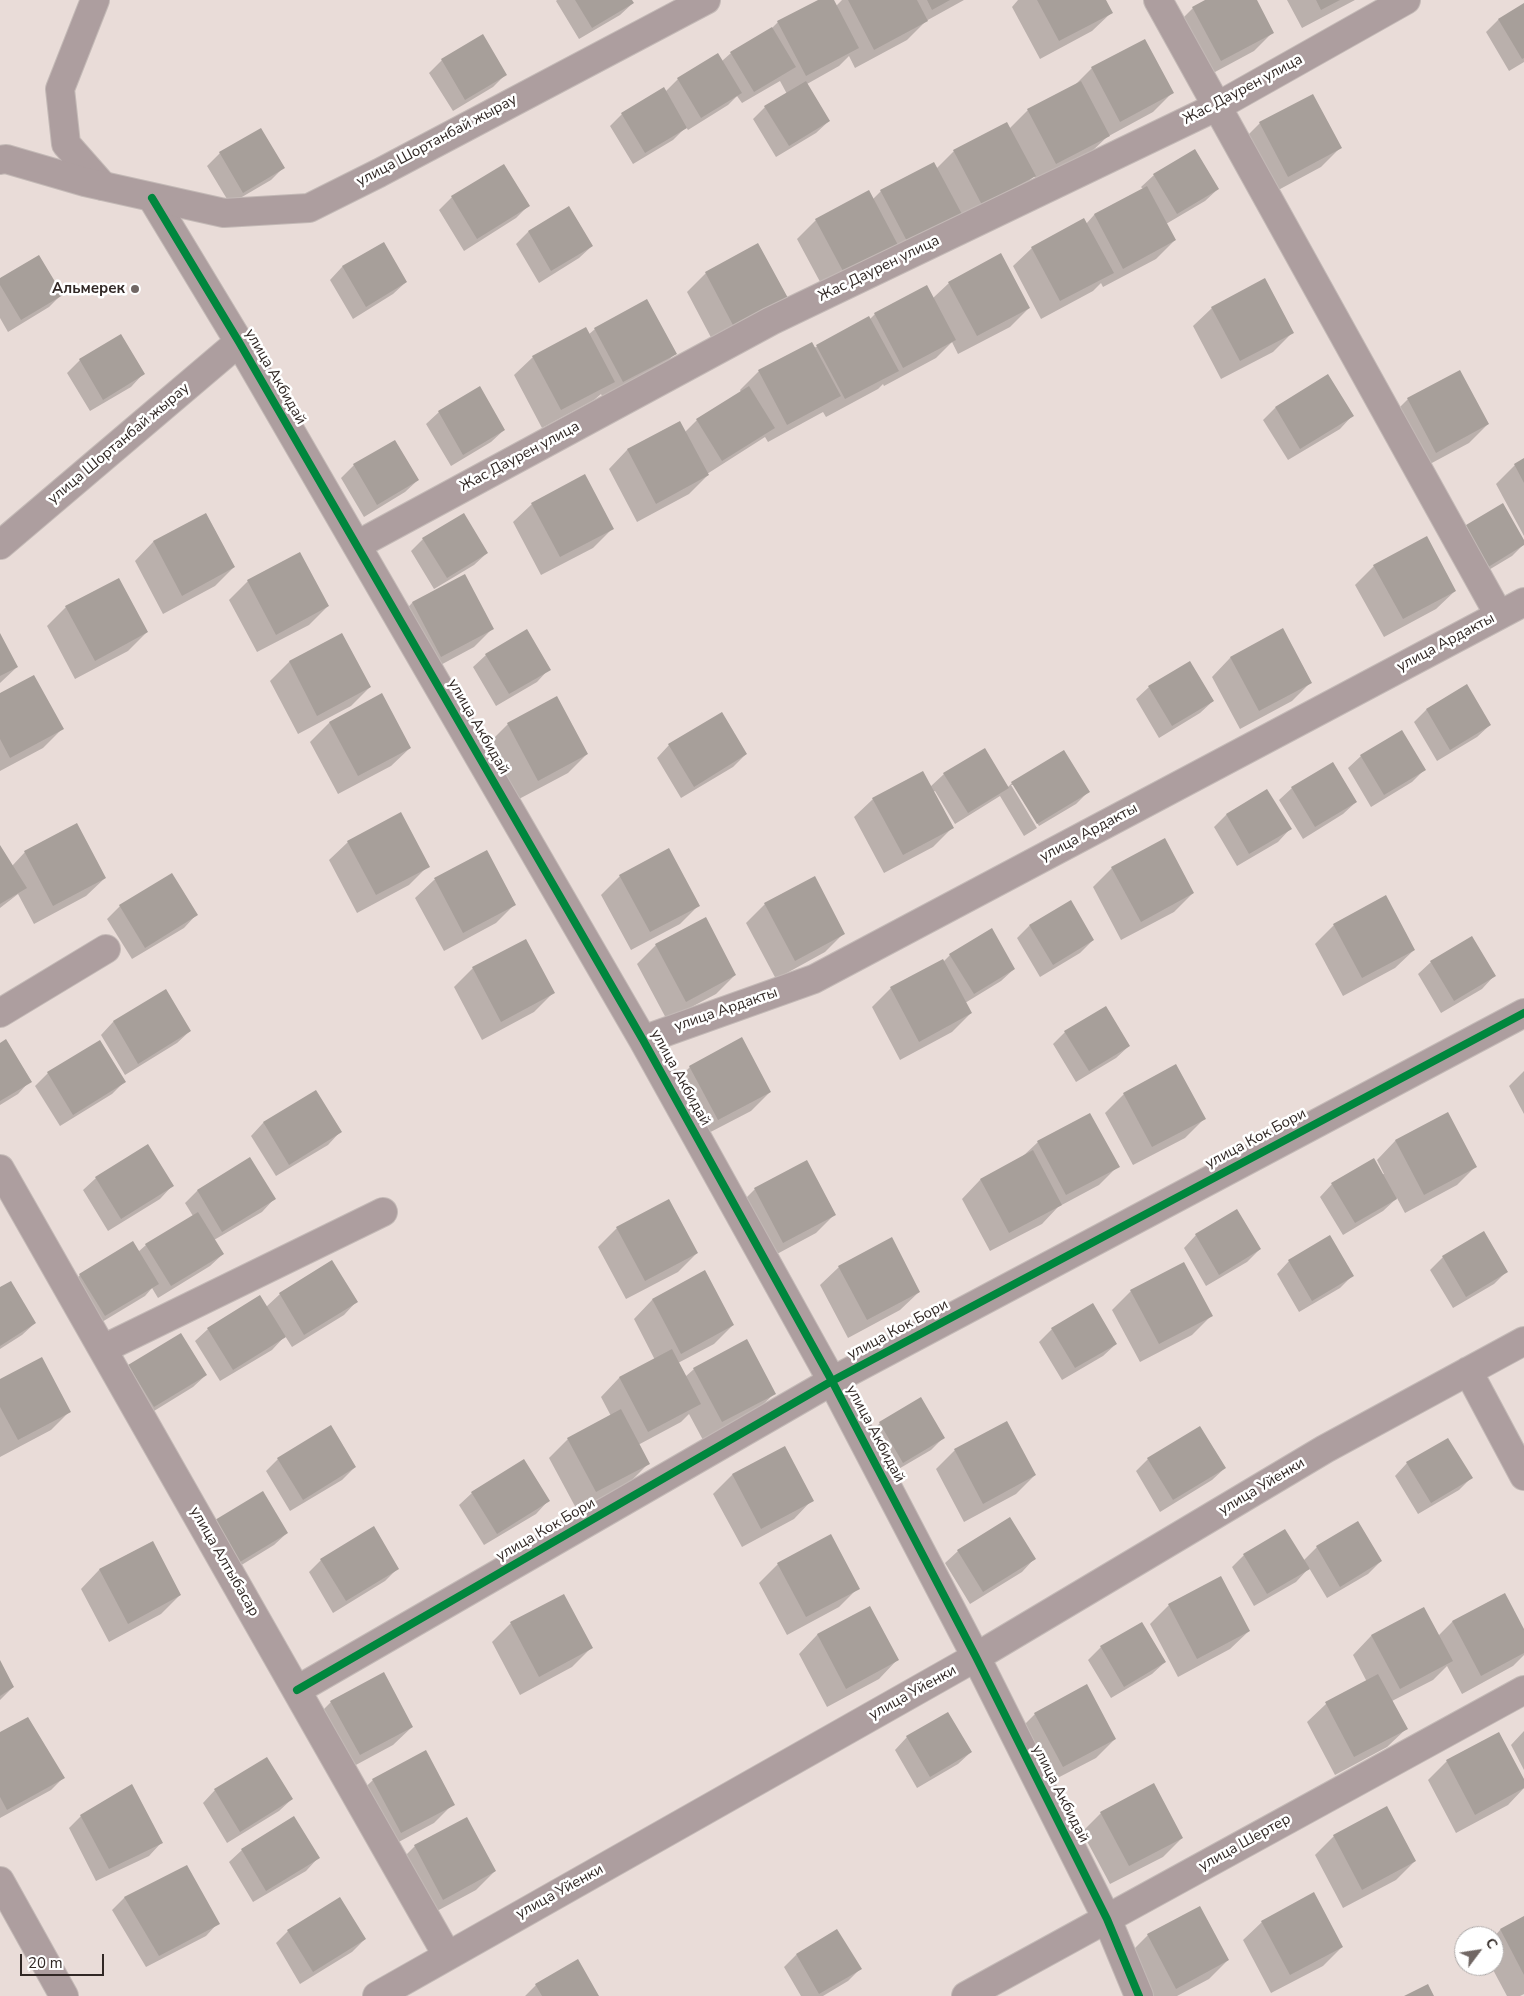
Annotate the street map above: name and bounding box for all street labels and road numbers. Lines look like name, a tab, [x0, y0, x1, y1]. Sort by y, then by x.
street label: Жас Даурен улица	[1180, 51, 1306, 129]
street label: улица Шортанбай жырау	[354, 91, 520, 191]
street label: Жас Даурен улица	[815, 232, 943, 306]
street label: улица Акбидай	[240, 326, 310, 428]
street label: улица Шортанбай жырау	[45, 380, 193, 508]
street label: Жас Даурен улица	[457, 418, 583, 496]
street label: улица Ардакты	[1394, 610, 1498, 676]
street label: улица Акбидай	[443, 676, 513, 778]
street label: улица Ардакты	[1037, 800, 1141, 866]
street label: улица Ардакты	[672, 984, 780, 1036]
street label: улица Акбидай	[646, 1027, 714, 1129]
street label: улица Кок Бори	[1203, 1105, 1309, 1173]
street label: улица Кок Бори	[845, 1296, 951, 1364]
street label: улица Акбидай	[842, 1382, 908, 1486]
street label: улица Уйенки	[1216, 1454, 1308, 1520]
street label: улица Кок Бори	[493, 1494, 599, 1566]
street label: улица Алтыбасар	[185, 1504, 263, 1620]
street label: улица Уйенки	[866, 1662, 960, 1724]
street label: улица Акбидай	[1028, 1742, 1092, 1846]
street label: улица Шертер	[1196, 1810, 1294, 1876]
street label: улица Уйенки	[513, 1861, 607, 1923]

